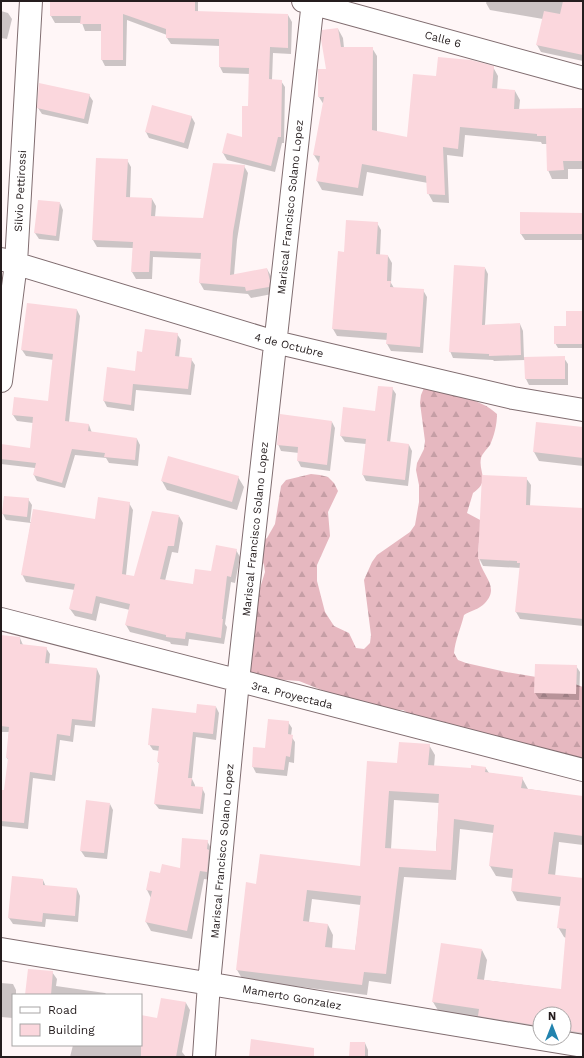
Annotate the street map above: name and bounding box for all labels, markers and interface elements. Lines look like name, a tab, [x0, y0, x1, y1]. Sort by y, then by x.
street label: Calle 6	[423, 28, 463, 51]
street label: Mariscal Francisco Solano Lopez	[275, 119, 306, 295]
street label: Silvio Pettirossi	[12, 150, 29, 232]
street label: 4 de Octubre	[253, 331, 325, 360]
street label: Mariscal Francisco Solano Lopez	[240, 441, 271, 617]
street label: 3ra. Proyectada	[250, 679, 334, 712]
street label: Mariscal Francisco Solano Lopez	[208, 763, 237, 939]
street label: Mamerto Gonzalez	[241, 982, 343, 1013]
legend	[12, 994, 142, 1046]
text: Road	[48, 1003, 77, 1017]
north arrow	[532, 1006, 572, 1046]
text: N	[548, 1010, 556, 1023]
text: Building	[48, 1023, 95, 1037]

